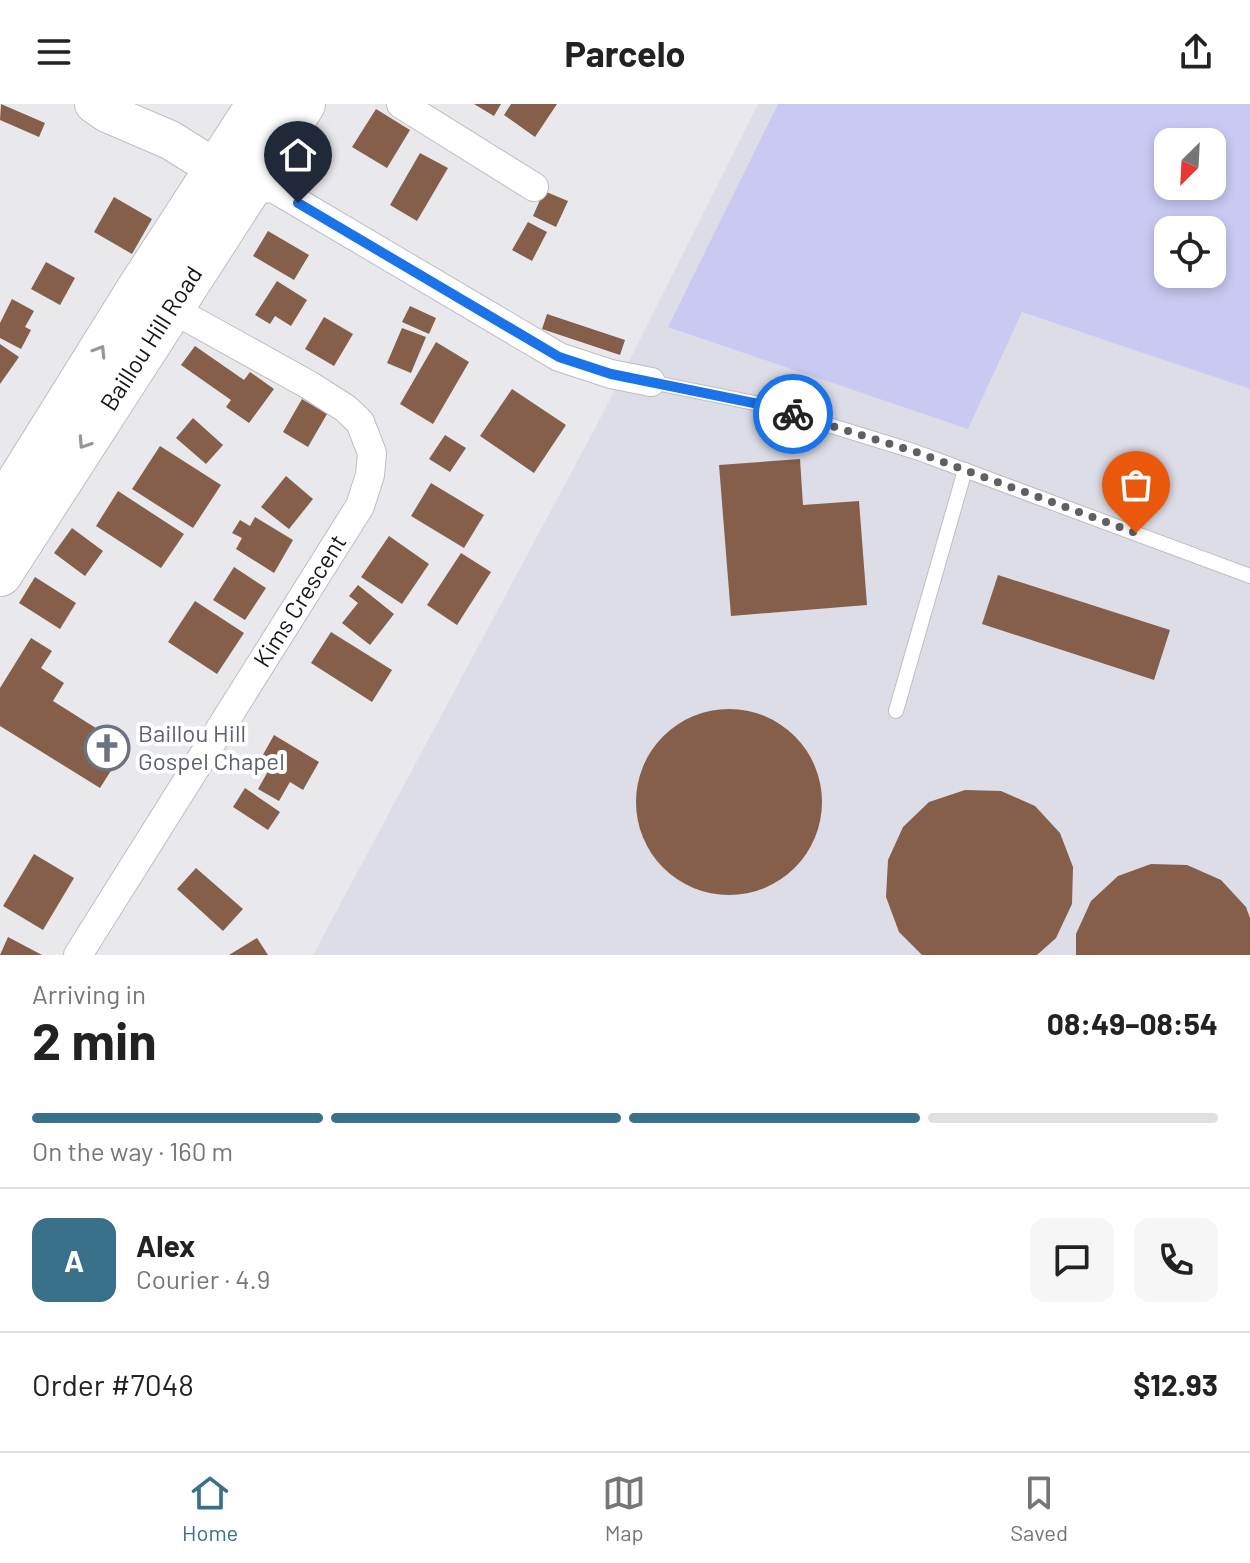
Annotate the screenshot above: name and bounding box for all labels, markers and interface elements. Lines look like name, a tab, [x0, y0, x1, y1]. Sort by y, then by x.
icon: menu	[32, 30, 76, 74]
icon: share	[1174, 30, 1218, 74]
text: Parcelo	[564, 31, 686, 74]
pin	[264, 121, 332, 203]
north arrow	[1154, 128, 1226, 200]
map controls	[1154, 128, 1226, 288]
icon: home	[276, 133, 320, 177]
button: locate	[1154, 216, 1226, 288]
street label: Baillou Hill Road	[93, 260, 208, 415]
one-way arrow	[90, 345, 105, 359]
courier	[753, 374, 833, 454]
icon: bike	[771, 392, 815, 436]
one-way arrow	[79, 435, 94, 449]
pin	[1102, 451, 1170, 533]
icon: bag	[1114, 463, 1158, 507]
street label: Kims Crescent	[247, 528, 352, 672]
place label: Baillou Hill Gospel Chapel	[138, 718, 285, 775]
church icon: Baillou Hill Gospel Chapel	[83, 724, 131, 772]
text: Arriving in	[32, 978, 146, 1009]
text: 08:49–08:54	[1047, 1005, 1218, 1041]
text: 2 min	[32, 1008, 157, 1070]
text: On the way · 160 m	[32, 1135, 233, 1166]
button: chat	[1030, 1218, 1114, 1302]
button: phone	[1134, 1218, 1218, 1302]
text: Alex	[136, 1227, 195, 1263]
text: A	[64, 1242, 84, 1278]
text: Courier · 4.9	[136, 1263, 270, 1294]
text: Order #7048	[32, 1366, 194, 1402]
text: $12.93	[1133, 1366, 1218, 1402]
tab: Home	[182, 1471, 238, 1545]
tab: Map	[602, 1471, 646, 1545]
tab: Saved	[1010, 1471, 1068, 1545]

